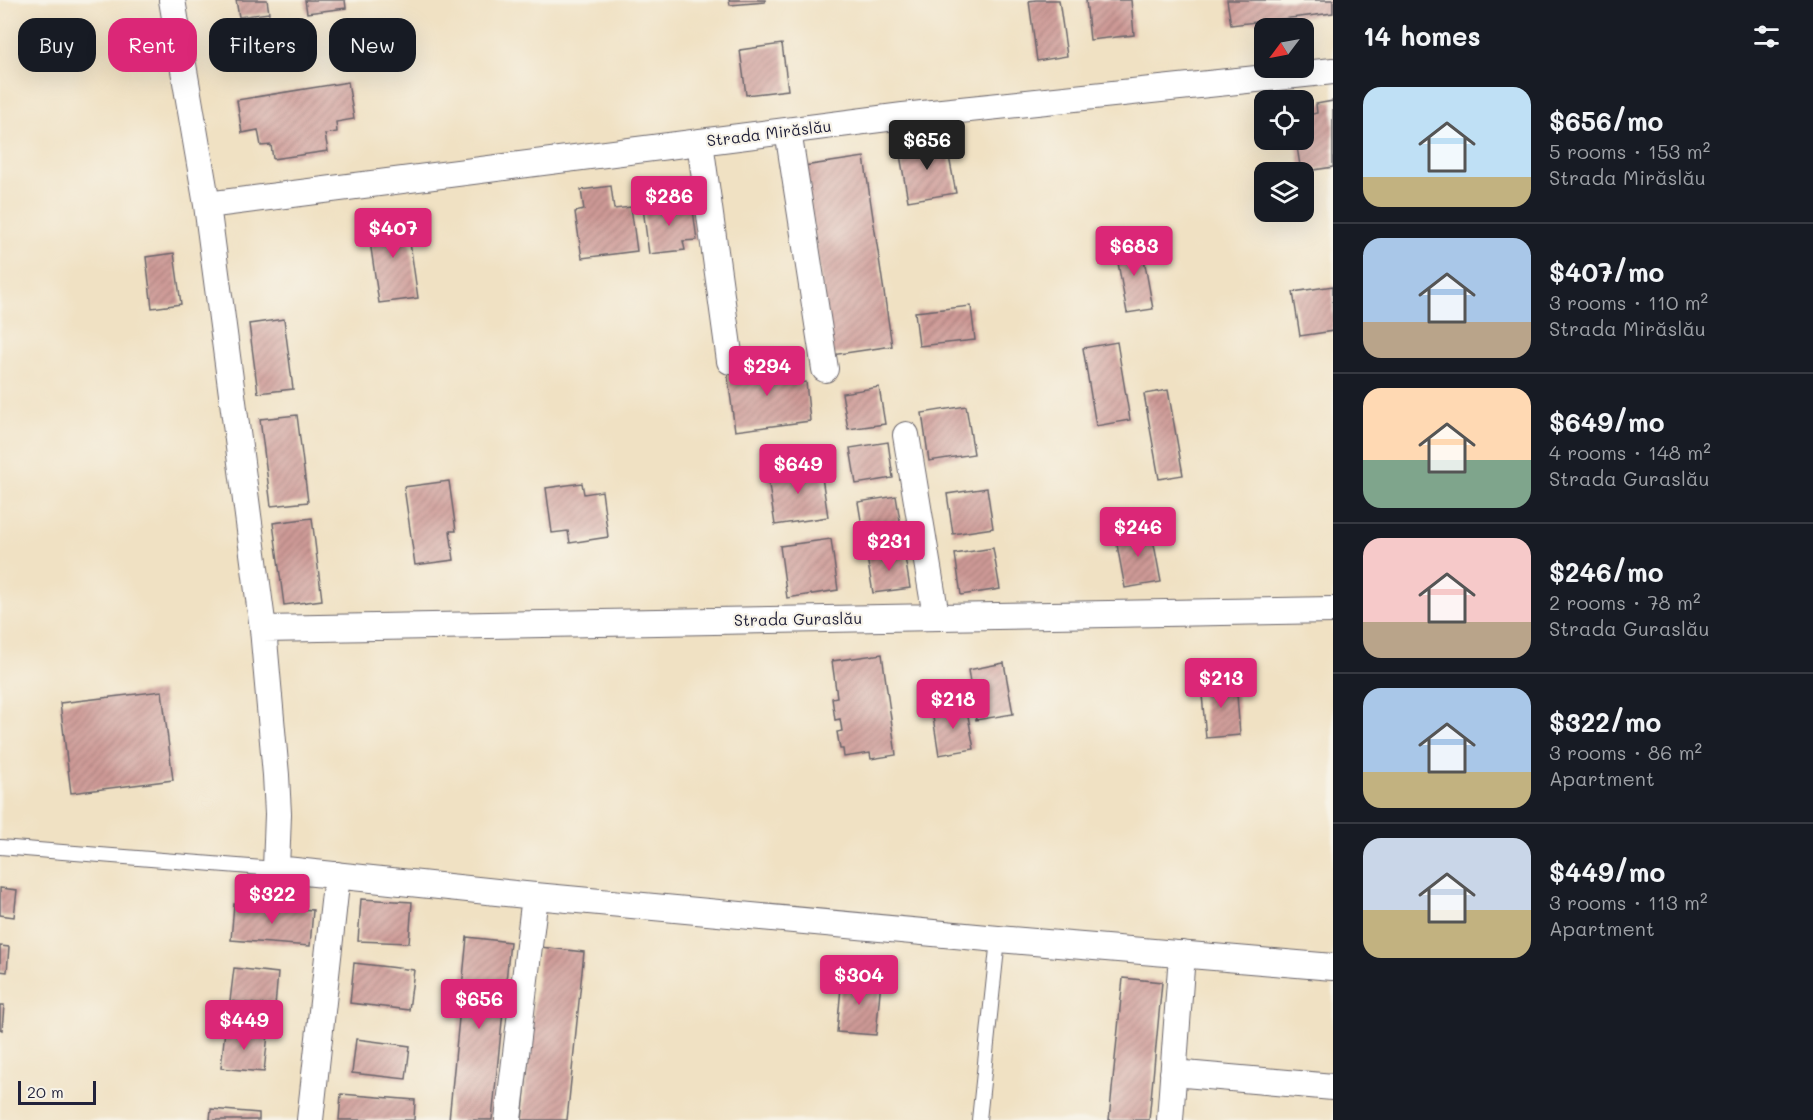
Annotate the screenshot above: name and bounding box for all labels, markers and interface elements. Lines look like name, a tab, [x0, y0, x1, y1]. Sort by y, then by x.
chip: Buy	[18, 18, 96, 72]
chip: Rent	[108, 18, 197, 72]
chip: Filters	[209, 18, 317, 72]
chip: New	[329, 18, 416, 72]
north arrow	[1254, 18, 1314, 78]
map controls	[1254, 18, 1314, 222]
text: 14 homes	[1363, 19, 1481, 53]
icon: filters	[1750, 20, 1783, 53]
button: locate	[1254, 90, 1314, 150]
text: $656/mo	[1549, 104, 1663, 138]
icon: home	[1411, 111, 1483, 183]
street label: Strada Mirăslău	[705, 114, 832, 151]
pin: $656	[891, 120, 963, 171]
text: $656	[903, 126, 951, 152]
text: 5 rooms · 153 m²	[1549, 138, 1710, 164]
button: layers	[1254, 162, 1314, 222]
text: Strada Mirăslău	[1549, 164, 1706, 190]
pin: $286	[633, 176, 705, 227]
text: $286	[645, 182, 693, 208]
pin: $407	[357, 208, 429, 259]
text: $407	[368, 214, 418, 240]
pin: $683	[1098, 226, 1170, 277]
text: $683	[1110, 232, 1158, 258]
text: $407/mo	[1549, 255, 1664, 289]
icon: home	[1411, 262, 1483, 334]
text: 3 rooms · 110 m²	[1549, 289, 1708, 315]
text: Strada Mirăslău	[1549, 315, 1706, 341]
pin: $294	[731, 346, 803, 397]
text: $294	[743, 352, 791, 378]
text: $649/mo	[1549, 405, 1665, 439]
icon: home	[1411, 412, 1483, 484]
text: 4 rooms · 148 m²	[1549, 439, 1711, 465]
pin: $649	[762, 444, 834, 495]
text: $649	[773, 450, 823, 476]
text: Strada Guraslău	[1549, 465, 1710, 491]
pin: $246	[1102, 507, 1174, 558]
text: $246	[1114, 513, 1162, 539]
pin: $231	[853, 521, 925, 572]
text: $231	[867, 527, 911, 553]
text: $246/mo	[1549, 555, 1663, 589]
icon: home	[1411, 562, 1483, 634]
text: 2 rooms · 78 m²	[1549, 589, 1701, 615]
street label: Strada Guraslău	[734, 607, 862, 630]
text: Strada Guraslău	[1549, 615, 1710, 641]
pin: $213	[1185, 658, 1257, 709]
text: $213	[1199, 664, 1243, 690]
pin: $218	[917, 679, 989, 730]
text: $218	[931, 685, 975, 711]
text: $322/mo	[1549, 705, 1661, 739]
icon: home	[1411, 712, 1483, 784]
text: 3 rooms · 86 m²	[1549, 739, 1702, 765]
text: Apartment	[1549, 765, 1655, 791]
text: $449/mo	[1549, 855, 1665, 889]
icon: home	[1411, 862, 1483, 934]
pin: $322	[236, 874, 308, 925]
text: $322	[249, 880, 295, 906]
text: 3 rooms · 113 m²	[1549, 889, 1708, 915]
text: Apartment	[1549, 915, 1655, 941]
pin: $304	[823, 955, 895, 1006]
text: $304	[834, 961, 884, 987]
pin: $656	[443, 979, 515, 1030]
text: $656	[455, 985, 503, 1011]
pin: $449	[208, 1000, 280, 1051]
text: $449	[219, 1006, 269, 1032]
scale bar	[18, 1078, 96, 1106]
text: 20 m	[27, 1081, 64, 1102]

